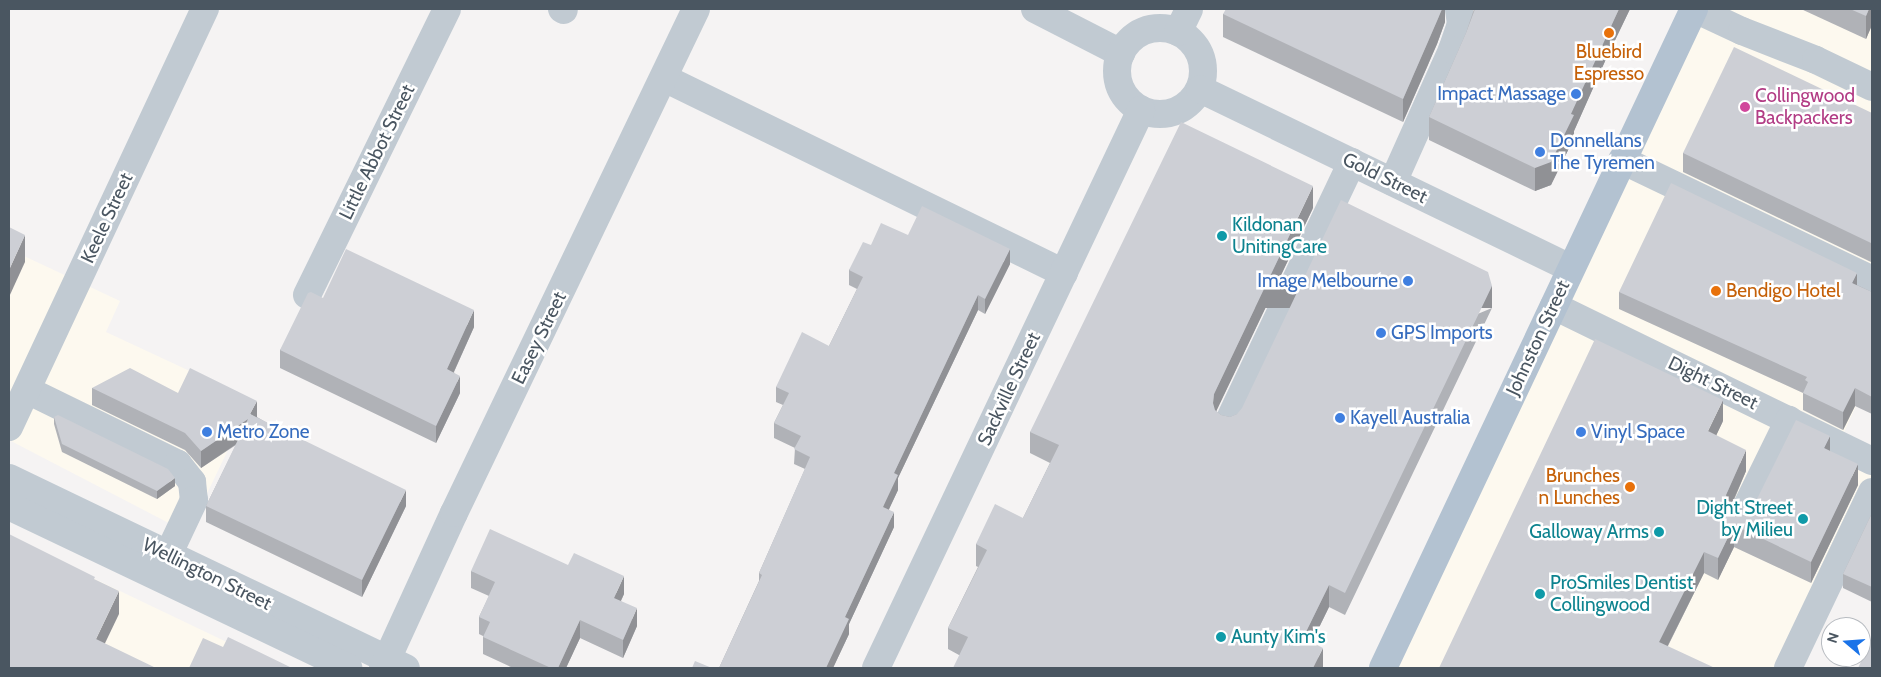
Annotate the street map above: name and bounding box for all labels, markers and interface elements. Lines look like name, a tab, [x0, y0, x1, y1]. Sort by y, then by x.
marker: Bluebird Espresso	[1603, 27, 1615, 39]
place label: Bluebird Espresso	[1574, 41, 1644, 85]
street label: Little Abbot Street	[334, 81, 420, 223]
place label: Impact Massage	[1437, 83, 1566, 105]
place label: Collingwood Backpackers	[1755, 85, 1855, 129]
marker: Impact Massage	[1570, 88, 1582, 100]
marker: Collingwood Backpackers	[1739, 101, 1751, 113]
place label: Donnellans The Tyremen	[1550, 130, 1655, 174]
marker: Donnellans The Tyremen	[1534, 146, 1546, 158]
street label: Gold Street	[1339, 148, 1431, 208]
street label: Keele Street	[76, 169, 138, 267]
place label: Kildonan UnitingCare	[1232, 214, 1327, 258]
marker: Kildonan UnitingCare	[1216, 230, 1228, 242]
place label: Image Melbourne	[1257, 270, 1398, 292]
marker: Image Melbourne	[1402, 275, 1414, 287]
street label: Johnston Street	[1501, 277, 1575, 399]
place label: Bendigo Hotel	[1726, 280, 1840, 302]
marker: Bendigo Hotel	[1710, 285, 1722, 297]
street label: Easey Street	[507, 288, 571, 388]
place label: GPS Imports	[1391, 322, 1493, 344]
marker: GPS Imports	[1375, 327, 1387, 339]
street label: Sackville Street	[973, 329, 1045, 449]
street label: Dight Street	[1664, 352, 1762, 414]
place label: Kayell Australia	[1350, 407, 1470, 429]
marker: Kayell Australia	[1334, 412, 1346, 424]
place label: Metro Zone	[217, 421, 309, 443]
place label: Vinyl Space	[1591, 421, 1685, 443]
marker: Metro Zone	[201, 426, 213, 438]
marker: Vinyl Space	[1575, 426, 1587, 438]
place label: Brunches n Lunches	[1539, 465, 1620, 509]
marker: Brunches n Lunches	[1624, 481, 1636, 493]
place label: Dight Street by Milieu	[1696, 497, 1793, 541]
marker: Dight Street by Milieu	[1797, 513, 1809, 525]
place label: Galloway Arms	[1529, 521, 1649, 543]
marker: Galloway Arms	[1653, 526, 1665, 538]
street label: Wellington Street	[139, 533, 275, 615]
place label: ProSmiles Dentist Collingwood	[1550, 572, 1693, 616]
marker: ProSmiles Dentist Collingwood	[1534, 588, 1546, 600]
north arrow	[1821, 617, 1871, 667]
place label: Aunty Kim's	[1231, 626, 1326, 648]
text: N	[1823, 630, 1843, 645]
marker: Aunty Kim's	[1215, 631, 1227, 643]

